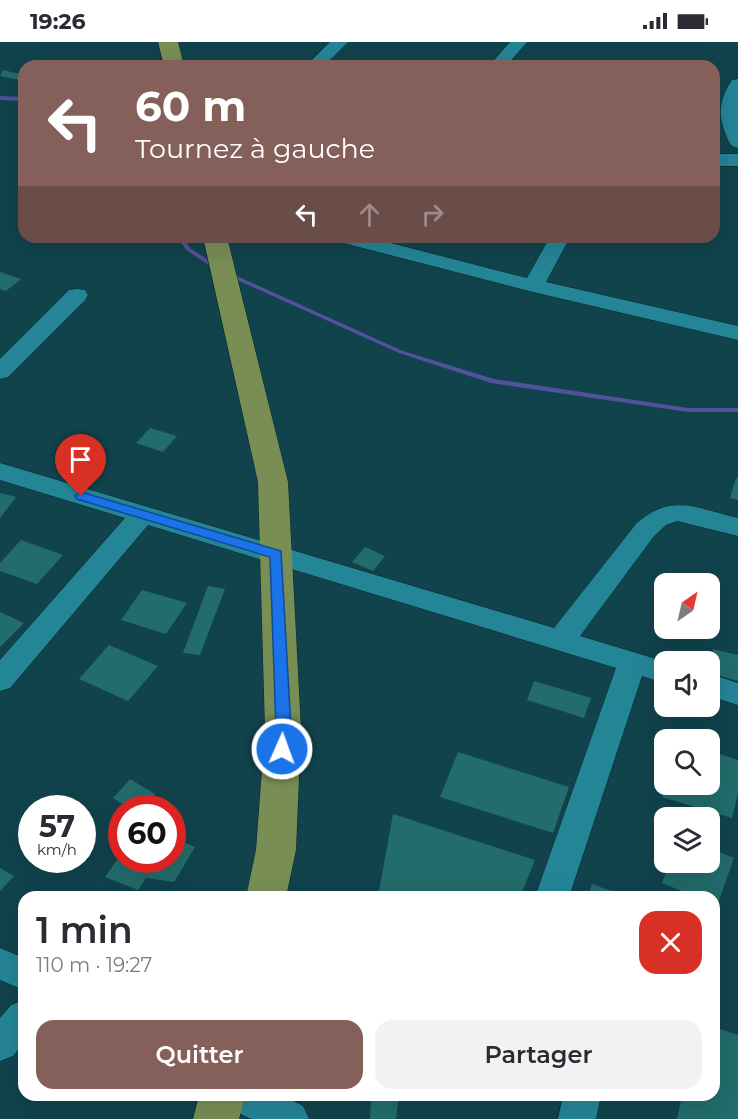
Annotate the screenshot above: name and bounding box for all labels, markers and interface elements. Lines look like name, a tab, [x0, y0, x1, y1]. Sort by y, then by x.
text: 19:26	[30, 8, 85, 35]
text: 60 m	[135, 80, 246, 132]
icon: left	[36, 84, 114, 162]
text: Tournez à gauche	[135, 132, 375, 165]
icon: left	[290, 198, 323, 231]
icon: ahead	[353, 198, 386, 231]
icon: right	[416, 198, 449, 231]
pin	[55, 434, 106, 496]
icon: arrive	[64, 443, 97, 476]
north arrow	[654, 573, 720, 639]
map controls	[654, 573, 720, 873]
button: sound	[654, 651, 720, 717]
position arrow	[250, 717, 314, 781]
button: search	[654, 729, 720, 795]
speed limit sign: 60	[108, 795, 186, 873]
button: layers	[654, 807, 720, 873]
text: 57	[39, 808, 75, 845]
text: km/h	[37, 840, 77, 859]
text: 1 min	[36, 908, 133, 952]
button: close	[639, 911, 702, 974]
text: 110 m · 19:27	[36, 953, 152, 977]
button: Quitter	[36, 1020, 363, 1089]
button: Partager	[375, 1020, 702, 1089]

